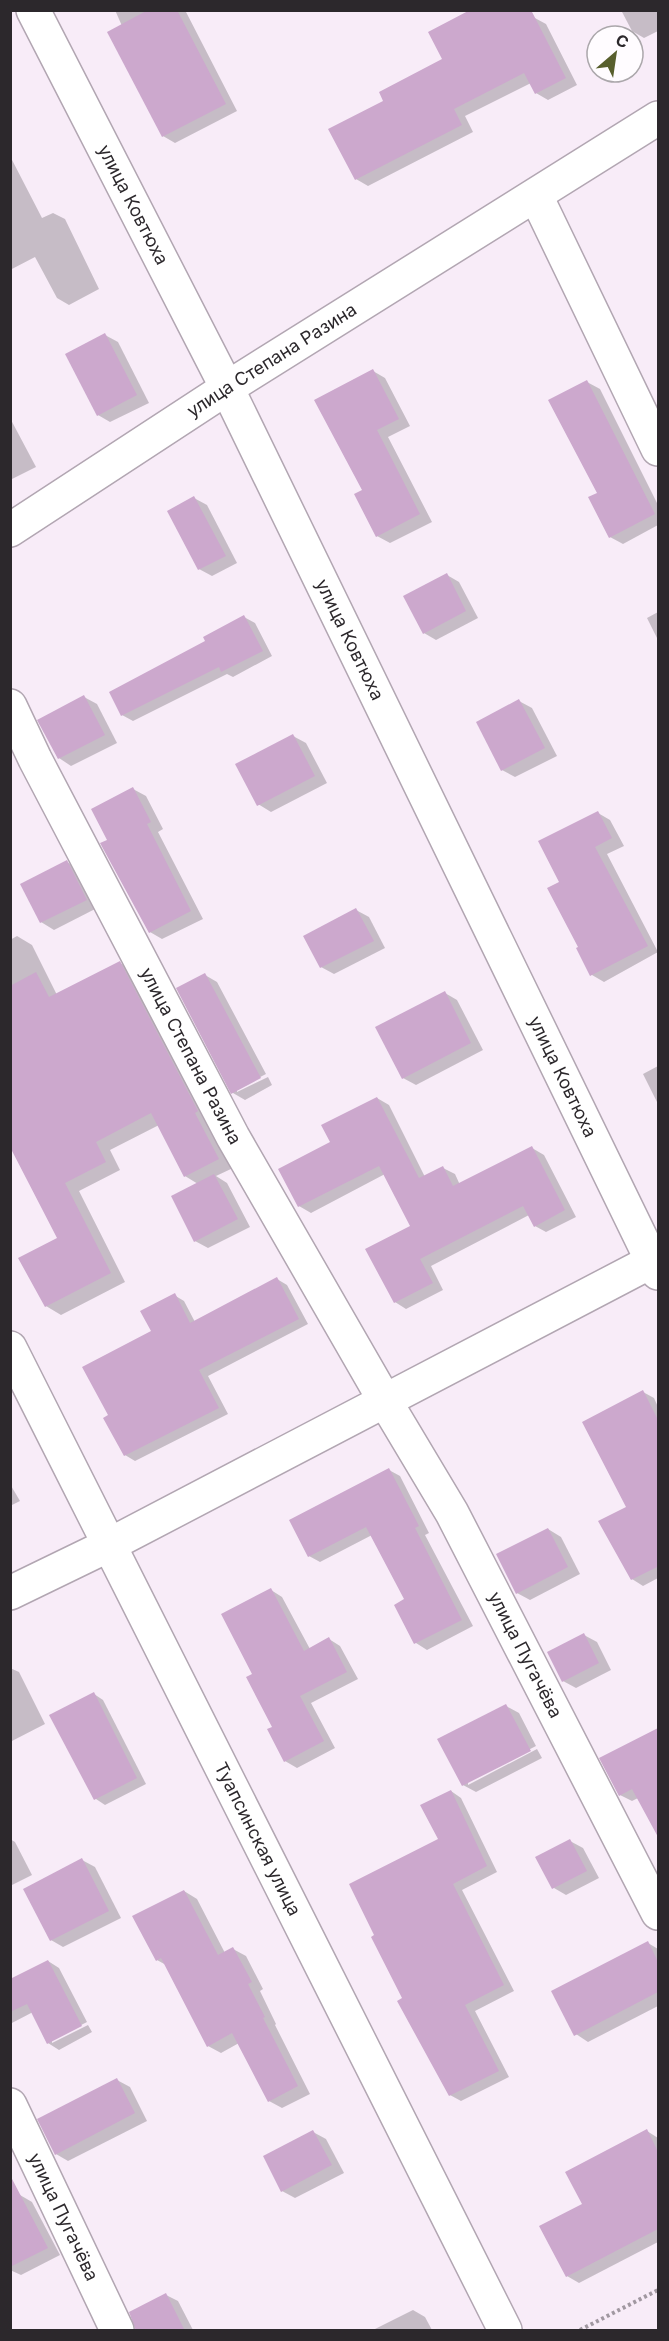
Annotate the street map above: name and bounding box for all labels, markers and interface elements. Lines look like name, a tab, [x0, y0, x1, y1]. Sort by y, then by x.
north arrow	[585, 24, 645, 84]
text: С	[612, 29, 632, 53]
street label: улица Ковтюха	[94, 141, 173, 268]
street label: улица Степана Разина	[183, 299, 360, 421]
street label: улица Ковтюха	[312, 576, 388, 704]
street label: улица Степана Разина	[136, 964, 246, 1148]
street label: улица Ковтюха	[525, 1013, 601, 1140]
street label: улица Пугачёва	[484, 1588, 567, 1721]
street label: Туапсинская улица	[211, 1759, 305, 1919]
street label: улица Пугачёва	[24, 2149, 103, 2284]

